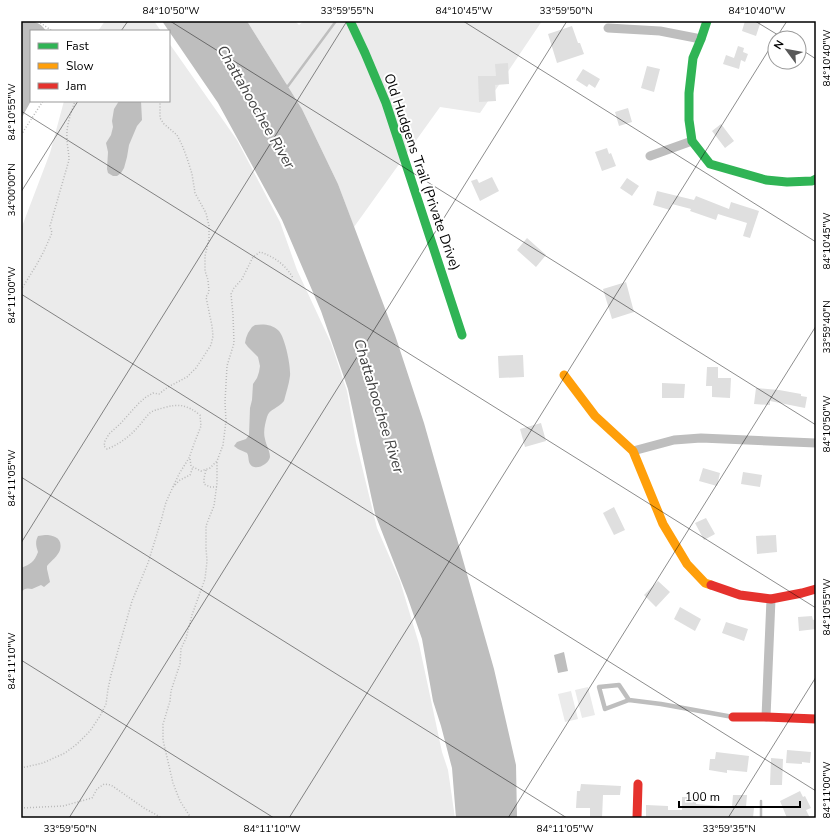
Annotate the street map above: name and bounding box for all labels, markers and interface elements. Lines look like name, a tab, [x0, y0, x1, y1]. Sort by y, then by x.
text: 84°10'50"W	[143, 4, 199, 18]
text: 33°59'55"N	[320, 4, 374, 18]
text: 84°10'45"W	[436, 4, 492, 18]
text: 33°59'50"N	[539, 4, 593, 18]
text: 84°10'40"W	[729, 4, 785, 18]
legend	[30, 30, 170, 102]
north arrow	[767, 30, 807, 70]
text: 84°10'40"W	[820, 30, 834, 86]
text: N	[770, 37, 787, 52]
text: Fast	[66, 38, 89, 54]
water label: Chattahoochee River	[212, 41, 300, 173]
text: Slow	[66, 58, 94, 74]
street label: Old Hudgens Trail (Private Drive)	[379, 71, 465, 273]
text: Jam	[65, 78, 87, 94]
text: 84°10'55"W	[5, 84, 19, 140]
text: 34°00'00"N	[5, 163, 19, 217]
text: 84°10'45"W	[820, 213, 834, 269]
text: 84°11'00"W	[5, 267, 19, 323]
text: 33°59'40"N	[820, 300, 834, 354]
water label: Chattahoochee River	[349, 336, 409, 476]
text: 84°10'50"W	[820, 396, 834, 452]
text: 84°11'05"W	[5, 450, 19, 506]
text: 84°10'55"W	[820, 579, 834, 635]
text: 84°11'10"W	[5, 633, 19, 689]
text: 84°11'00"W	[820, 762, 834, 818]
scale bar	[679, 783, 800, 809]
text: 100 m	[685, 789, 720, 805]
text: 33°59'50"N	[43, 822, 97, 836]
text: 84°11'10"W	[244, 822, 300, 836]
text: 84°11'05"W	[537, 822, 593, 836]
text: 33°59'35"N	[702, 822, 756, 836]

